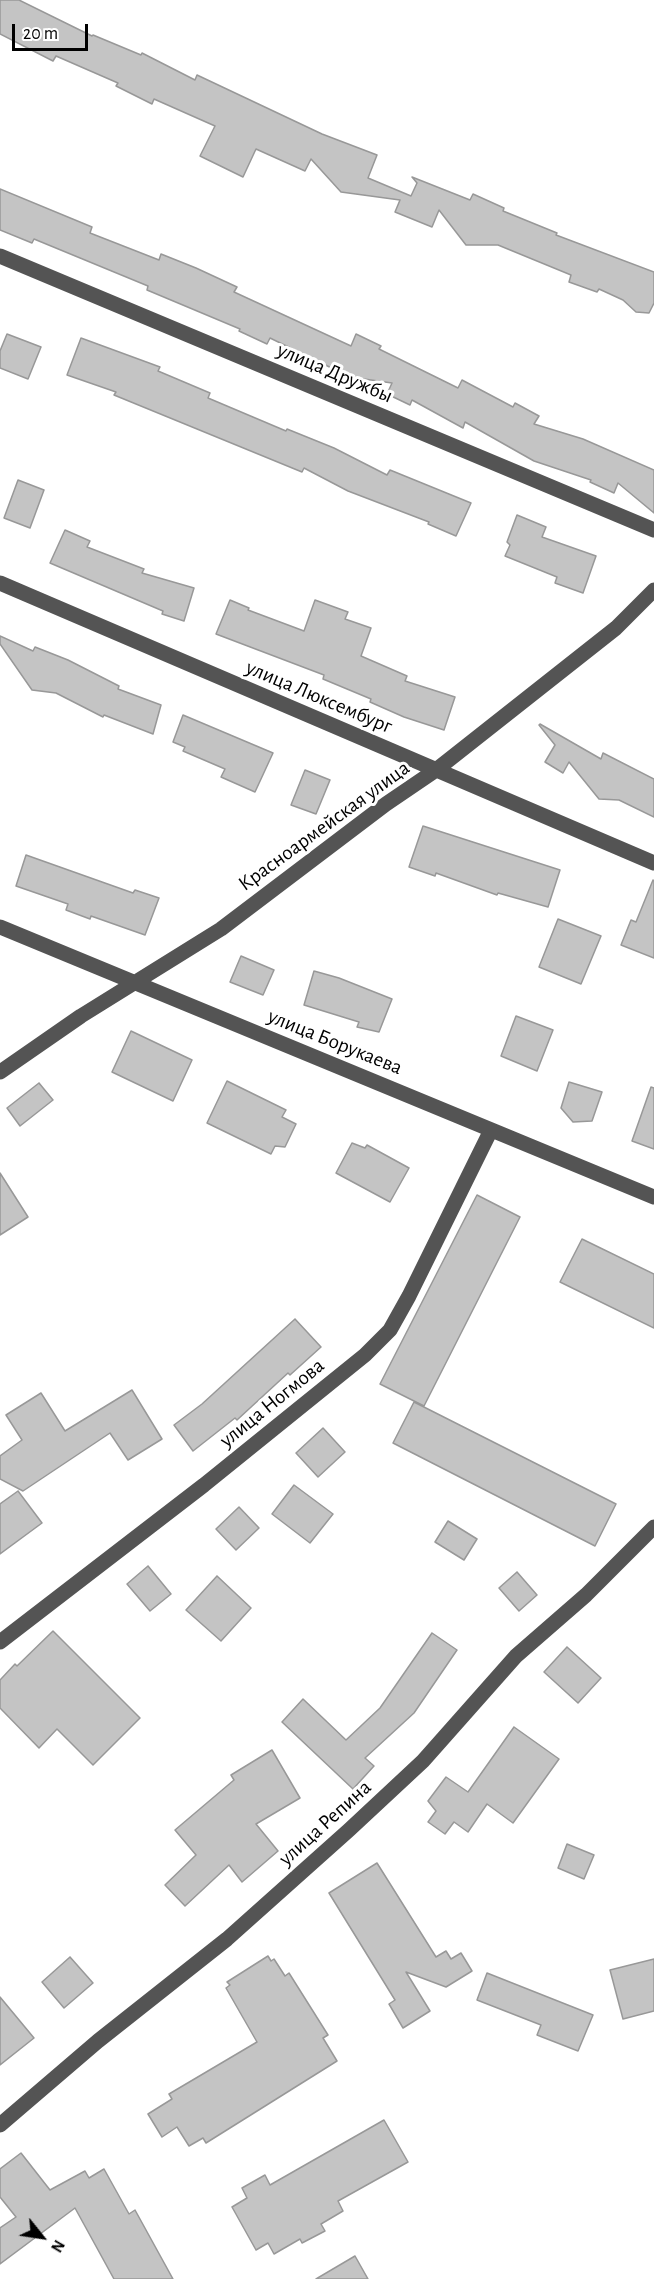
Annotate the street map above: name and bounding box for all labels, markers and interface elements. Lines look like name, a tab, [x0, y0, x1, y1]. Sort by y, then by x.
scale bar	[15, 12, 92, 50]
text: 20 m	[23, 25, 58, 43]
street label: улица Дружбы	[273, 337, 397, 409]
street label: улица Люксембург	[242, 655, 396, 739]
street label: Красноармейская улица	[233, 755, 415, 897]
street label: улица Борукаева	[264, 1004, 406, 1080]
street label: улица Ногмова	[215, 1353, 329, 1453]
street label: улица Репина	[273, 1775, 377, 1871]
north arrow	[12, 2207, 72, 2267]
text: N	[48, 2237, 67, 2255]

